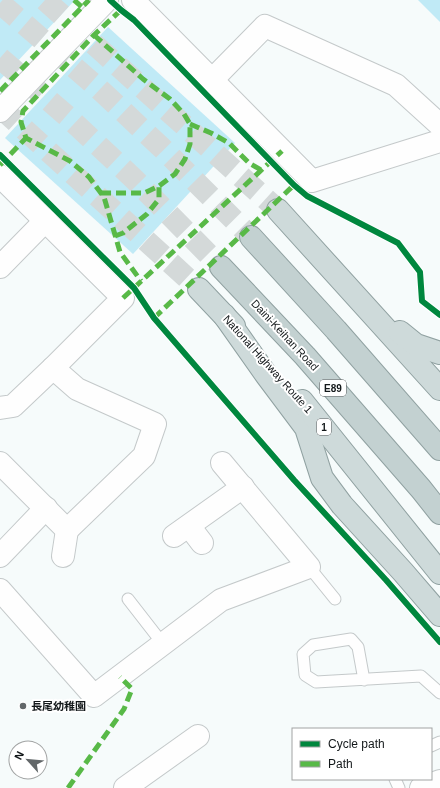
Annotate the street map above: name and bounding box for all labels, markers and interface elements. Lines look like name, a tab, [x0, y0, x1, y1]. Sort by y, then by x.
street label: Daini-Keihan Road	[249, 297, 321, 373]
street label: National Highway Route 1	[221, 313, 315, 415]
road number: E89	[320, 380, 346, 396]
road number: 1	[317, 419, 331, 435]
place label: 長尾幼稚園	[31, 700, 86, 712]
marker: 長尾幼稚園	[18, 701, 28, 711]
legend	[292, 728, 432, 780]
text: Cycle path	[328, 737, 385, 751]
north arrow	[8, 740, 48, 780]
text: N	[12, 749, 26, 762]
text: Path	[328, 757, 353, 771]

